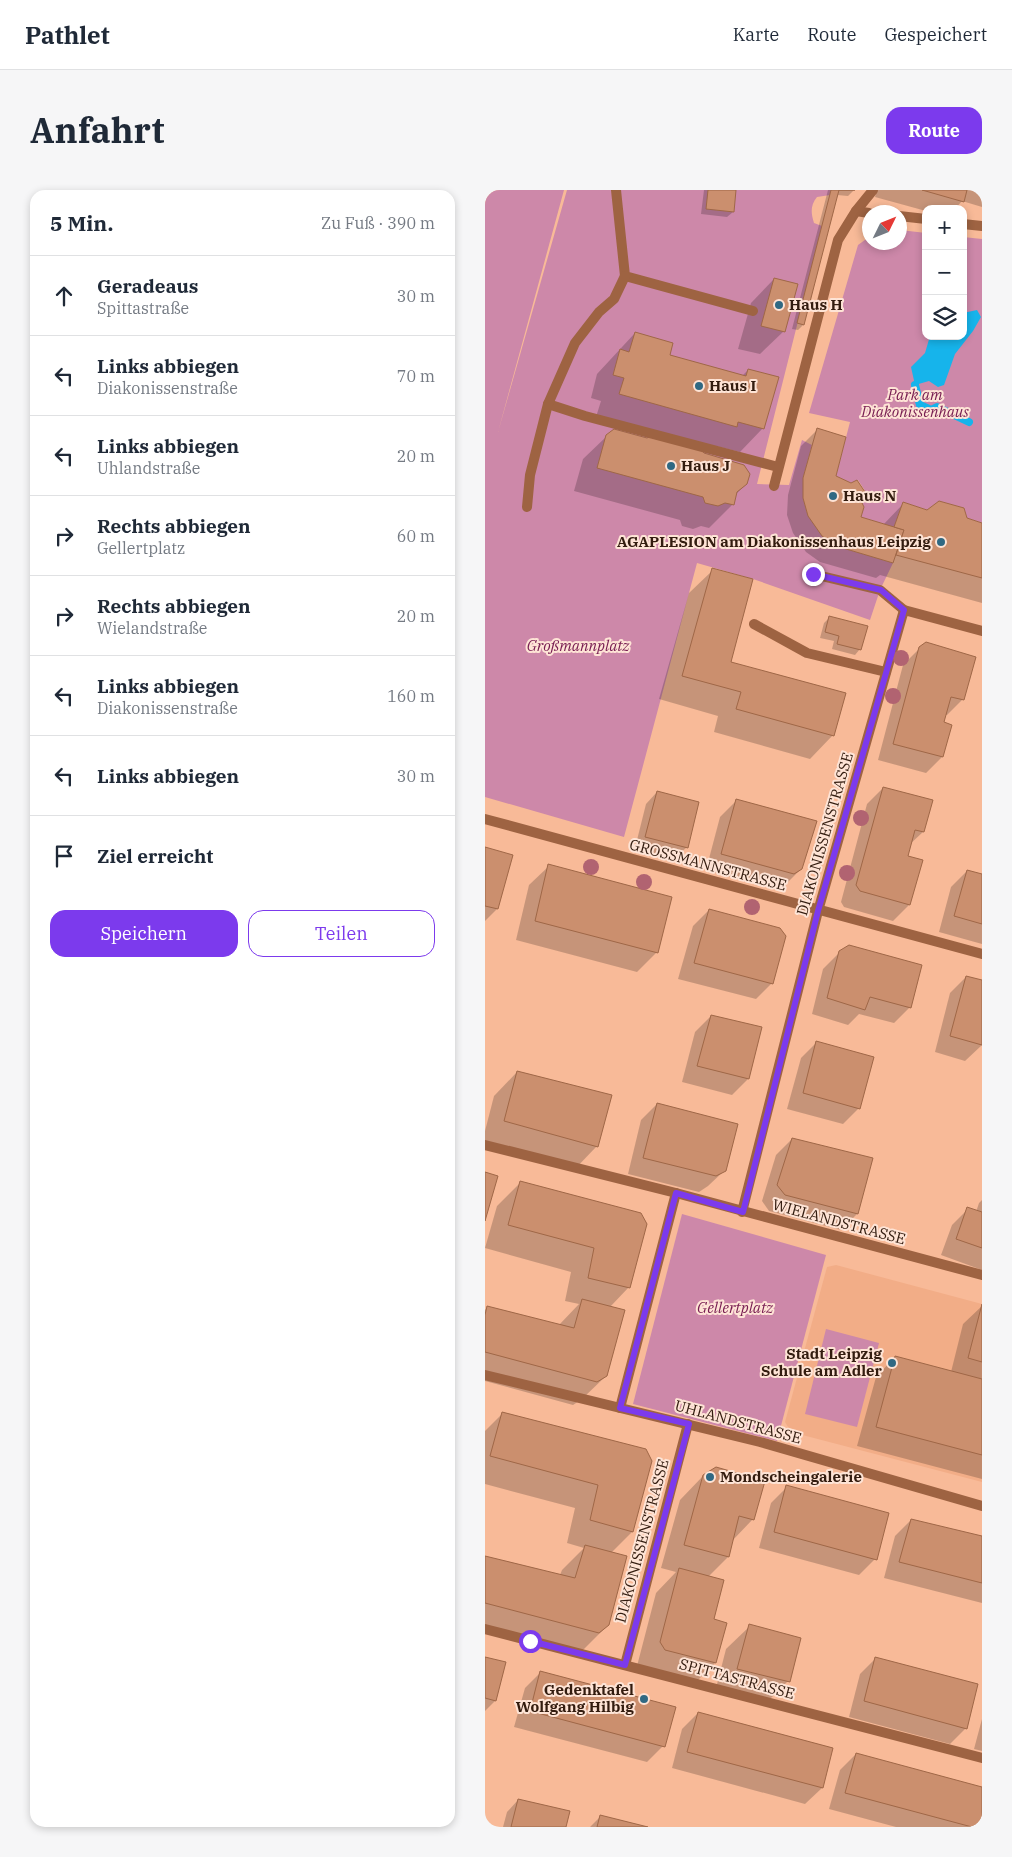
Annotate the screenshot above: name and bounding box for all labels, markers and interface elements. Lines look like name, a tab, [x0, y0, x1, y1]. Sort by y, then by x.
text: Pathlet	[25, 19, 110, 51]
text: Karte	[733, 23, 779, 46]
text: Route	[807, 23, 856, 46]
text: Gespeichert	[884, 23, 987, 46]
text: Anfahrt	[30, 107, 164, 153]
button: Route	[886, 107, 982, 154]
north arrow	[862, 205, 907, 250]
map controls	[922, 205, 967, 340]
button: +	[922, 205, 967, 250]
text: 5 Min.	[50, 209, 113, 237]
text: Zu Fuß · 390 m	[321, 213, 435, 233]
button: −	[922, 250, 967, 295]
text: Geradeaus	[97, 274, 198, 298]
icon: ahead	[50, 282, 78, 310]
text: 30 m	[397, 286, 435, 306]
place label: Haus H	[789, 295, 843, 314]
button: layers	[922, 295, 967, 340]
text: Spittastraße	[97, 298, 189, 318]
marker: Haus H	[773, 299, 785, 311]
text: Links abbiegen	[97, 354, 239, 378]
icon: left	[50, 362, 78, 390]
text: 70 m	[397, 366, 435, 386]
place label: Haus I	[709, 376, 757, 395]
text: Diakonissenstraße	[97, 378, 238, 398]
marker: Haus I	[693, 380, 705, 392]
park label: Park am Diakonissenhaus	[860, 385, 969, 421]
text: Links abbiegen	[97, 434, 239, 458]
icon: left	[50, 442, 78, 470]
text: 20 m	[397, 446, 435, 466]
place label: Haus J	[681, 456, 731, 475]
text: Uhlandstraße	[97, 458, 200, 478]
marker: Haus J	[665, 460, 677, 472]
place label: Haus N	[843, 486, 897, 505]
marker: Haus N	[827, 490, 839, 502]
text: Rechts abbiegen	[97, 514, 251, 538]
icon: right	[50, 522, 78, 550]
text: 60 m	[397, 526, 435, 546]
place label: AGAPLESION am Diakonissenhaus Leipzig	[617, 532, 931, 551]
marker: AGAPLESION am Diakonissenhaus Leipzig	[935, 536, 947, 548]
text: Gellertplatz	[97, 538, 185, 558]
route end	[802, 563, 825, 586]
text: Rechts abbiegen	[97, 594, 251, 618]
icon: right	[50, 602, 78, 630]
text: 20 m	[397, 606, 435, 626]
text: Wielandstraße	[97, 618, 207, 638]
park label: Großmannplatz	[527, 636, 630, 655]
text: Links abbiegen	[97, 674, 239, 698]
icon: left	[50, 682, 78, 710]
text: 160 m	[387, 686, 435, 706]
text: Diakonissenstraße	[97, 698, 238, 718]
street label: DIAKONISSENSTRASSE	[792, 750, 857, 918]
icon: left	[50, 762, 78, 790]
text: Links abbiegen	[97, 764, 239, 788]
text: 30 m	[397, 766, 435, 786]
street label: GROSSMANNSTRASSE	[627, 834, 789, 895]
icon: arrive	[50, 842, 78, 870]
text: Ziel erreicht	[97, 844, 213, 868]
button: Speichern	[50, 910, 238, 957]
button: Teilen	[248, 910, 435, 957]
street label: WIELANDSTRASSE	[770, 1195, 908, 1248]
park label: Gellertplatz	[697, 1298, 773, 1317]
place label: Stadt Leipzig Schule am Adler	[761, 1344, 883, 1380]
marker: Stadt Leipzig Schule am Adler	[886, 1357, 898, 1369]
street label: UHLANDSTRASSE	[673, 1395, 804, 1448]
street label: DIAKONISSENSTRASSE	[610, 1457, 673, 1625]
place label: Mondscheingalerie	[720, 1467, 862, 1486]
marker: Mondscheingalerie	[704, 1471, 716, 1483]
route start	[519, 1630, 542, 1653]
street label: SPITTASTRASSE	[677, 1654, 797, 1703]
place label: Gedenktafel Wolfgang Hilbig	[516, 1680, 634, 1716]
marker: Gedenktafel Wolfgang Hilbig	[638, 1693, 650, 1705]

